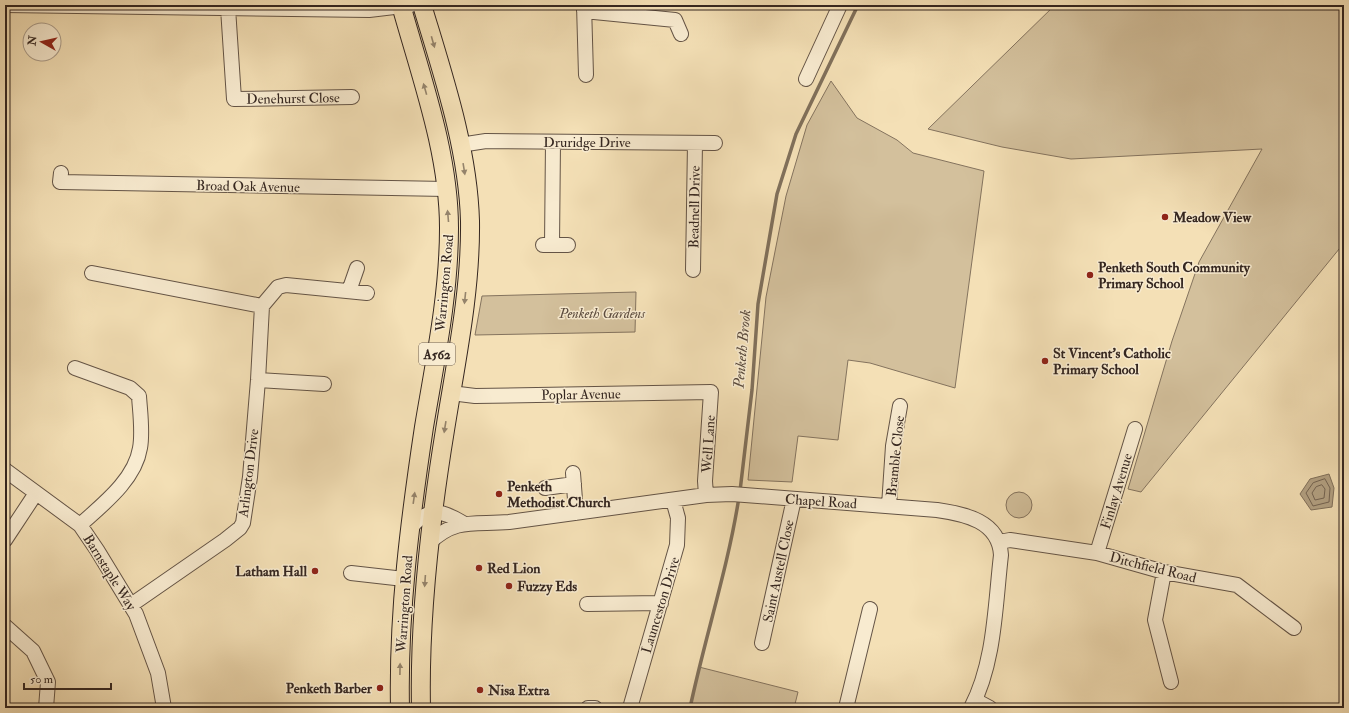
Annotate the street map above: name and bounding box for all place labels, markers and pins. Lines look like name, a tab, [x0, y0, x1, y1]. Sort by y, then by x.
place label: Meadow View	[1172, 209, 1252, 226]
marker: Meadow View	[1160, 212, 1170, 222]
place label: Penketh South Community Primary School	[1098, 259, 1251, 293]
marker: Penketh South Community Primary School	[1085, 270, 1095, 280]
place label: St Vincent's Catholic Primary School	[1053, 345, 1171, 379]
marker: St Vincent's Catholic Primary School	[1040, 356, 1050, 366]
place label: Penketh Methodist Church	[506, 478, 611, 511]
marker: Penketh Methodist Church	[494, 489, 504, 499]
place label: Red Lion	[487, 560, 541, 577]
place label: Latham Hall	[235, 563, 307, 580]
marker: Red Lion	[474, 563, 484, 573]
marker: Latham Hall	[310, 566, 320, 576]
place label: Fuzzy Eds	[517, 578, 577, 596]
marker: Fuzzy Eds	[504, 581, 514, 591]
place label: Penketh Barber	[286, 680, 373, 697]
place label: Nisa Extra	[487, 682, 551, 699]
marker: Penketh Barber	[375, 683, 385, 693]
marker: Nisa Extra	[475, 685, 485, 695]

